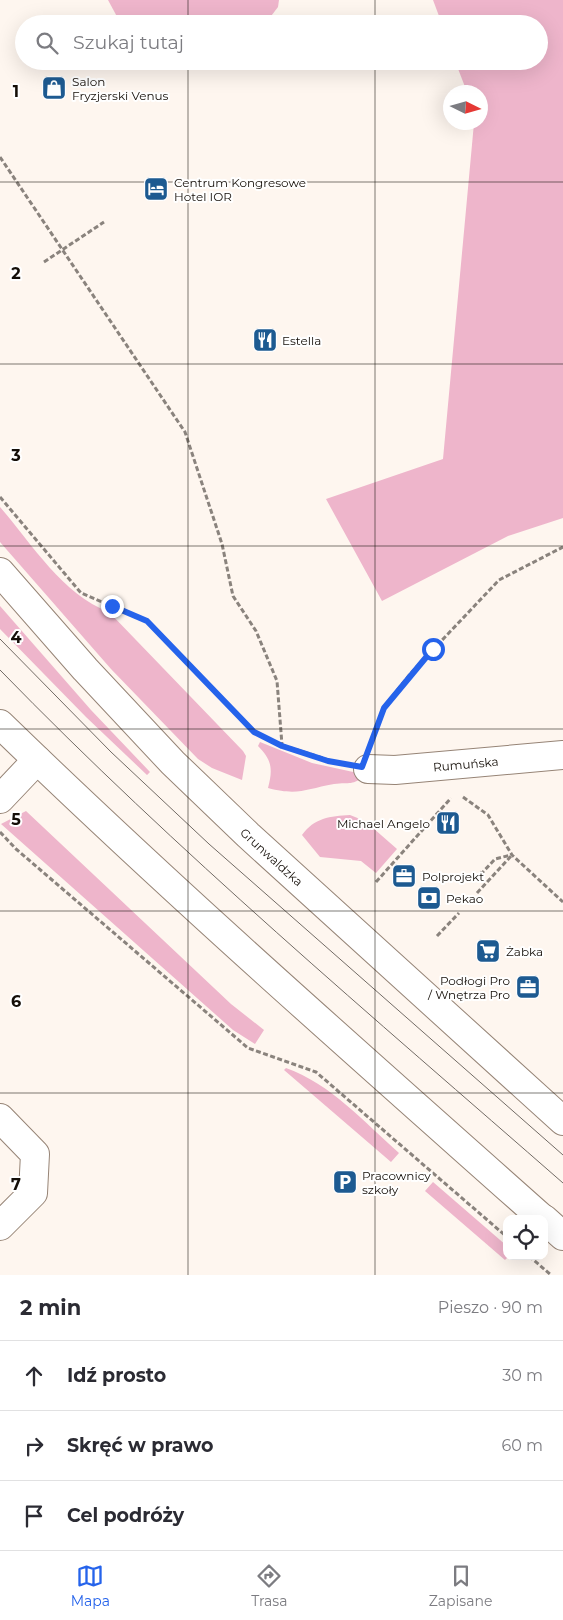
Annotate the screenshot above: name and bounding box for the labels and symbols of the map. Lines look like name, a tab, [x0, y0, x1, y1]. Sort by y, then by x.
place label: Salon Fryzjerski Venus	[72, 74, 169, 103]
shop icon: Salon Fryzjerski Venus	[41, 75, 67, 101]
text: 1	[13, 82, 19, 101]
north arrow	[443, 85, 488, 130]
place label: Centrum Kongresowe Hotel IOR	[174, 175, 306, 204]
hotel icon: Centrum Kongresowe Hotel IOR	[143, 176, 169, 202]
text: 2	[11, 264, 21, 283]
restaurant icon: Estella	[252, 327, 278, 353]
place label: Estella	[282, 333, 321, 348]
text: 3	[10, 446, 21, 465]
route end	[101, 595, 124, 618]
text: 4	[10, 628, 22, 647]
route start	[422, 638, 445, 661]
street label: Rumuńska	[432, 753, 499, 774]
text: 5	[11, 810, 21, 829]
restaurant icon: Michael Angelo	[435, 810, 461, 836]
place label: Michael Angelo	[337, 816, 430, 831]
street label: Grunwaldzka	[238, 825, 306, 889]
office icon: Polprojekt	[391, 863, 417, 889]
place label: Polprojekt	[422, 869, 484, 884]
bank icon: Pekao	[416, 885, 442, 911]
place label: Pekao	[446, 891, 483, 906]
supermarket icon: Żabka	[475, 938, 501, 964]
place label: Żabka	[506, 944, 543, 959]
place label: Podłogi Pro / Wnętrza Pro	[427, 973, 510, 1002]
office icon: Podłogi Pro / Wnętrza Pro	[515, 974, 541, 1000]
text: 6	[11, 992, 21, 1011]
place label: Pracownicy szkoły	[362, 1168, 431, 1197]
parking icon: Pracownicy szkoły	[332, 1169, 358, 1195]
text: 7	[11, 1175, 21, 1194]

